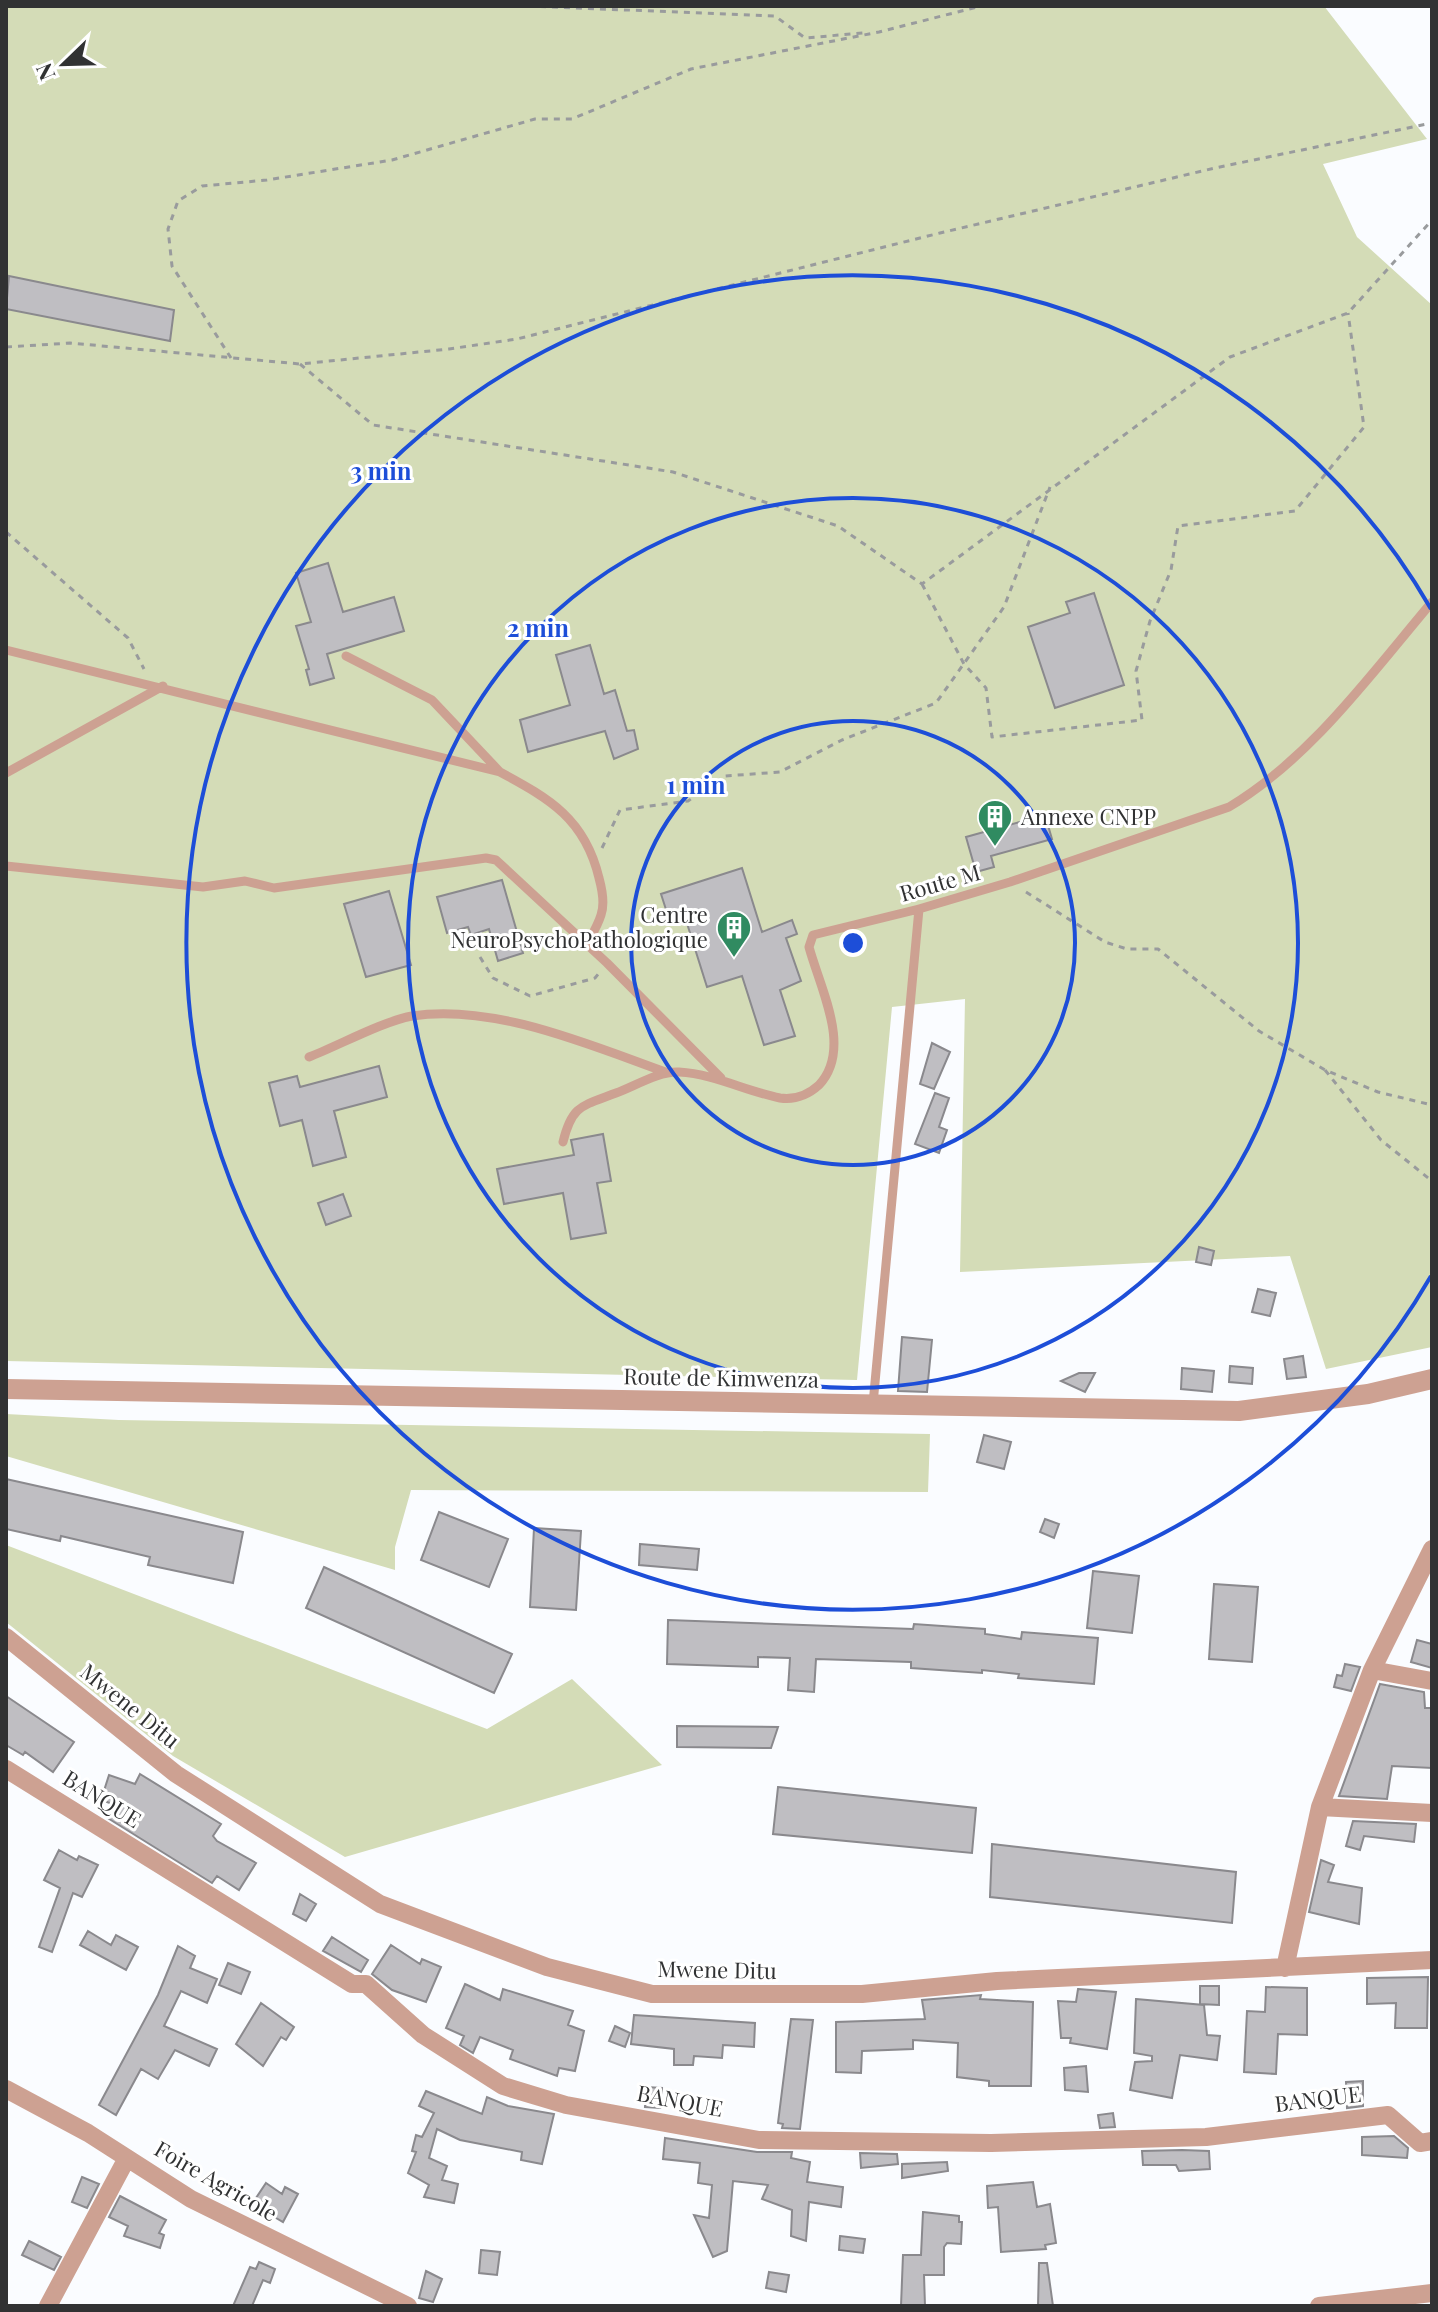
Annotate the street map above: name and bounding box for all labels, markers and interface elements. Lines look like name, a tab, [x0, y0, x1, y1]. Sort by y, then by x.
north arrow	[24, 24, 104, 104]
text: N	[28, 59, 62, 85]
text: 3 min	[350, 454, 412, 486]
text: 2 min	[507, 611, 569, 643]
text: 1 min	[667, 768, 726, 800]
building icon: Annexe CNPP	[976, 798, 1014, 848]
place label: Annexe CNPP	[1020, 801, 1156, 831]
street label: Route M	[896, 856, 984, 908]
place label: Centre NeuroPsychoPathologique	[450, 899, 708, 954]
building icon: Centre NeuroPsychoPathologique	[715, 909, 753, 959]
centre of rings	[839, 929, 867, 957]
street label: Route de Kimwenza	[623, 1360, 819, 1394]
street label: Mwene Ditu	[75, 1656, 187, 1755]
street label: BANQUE	[58, 1762, 147, 1834]
street label: Mwene Ditu	[657, 1953, 777, 1985]
street label: BANQUE	[635, 2077, 726, 2123]
street label: BANQUE	[1273, 2078, 1363, 2118]
street label: Foire Agricole	[150, 2133, 283, 2227]

